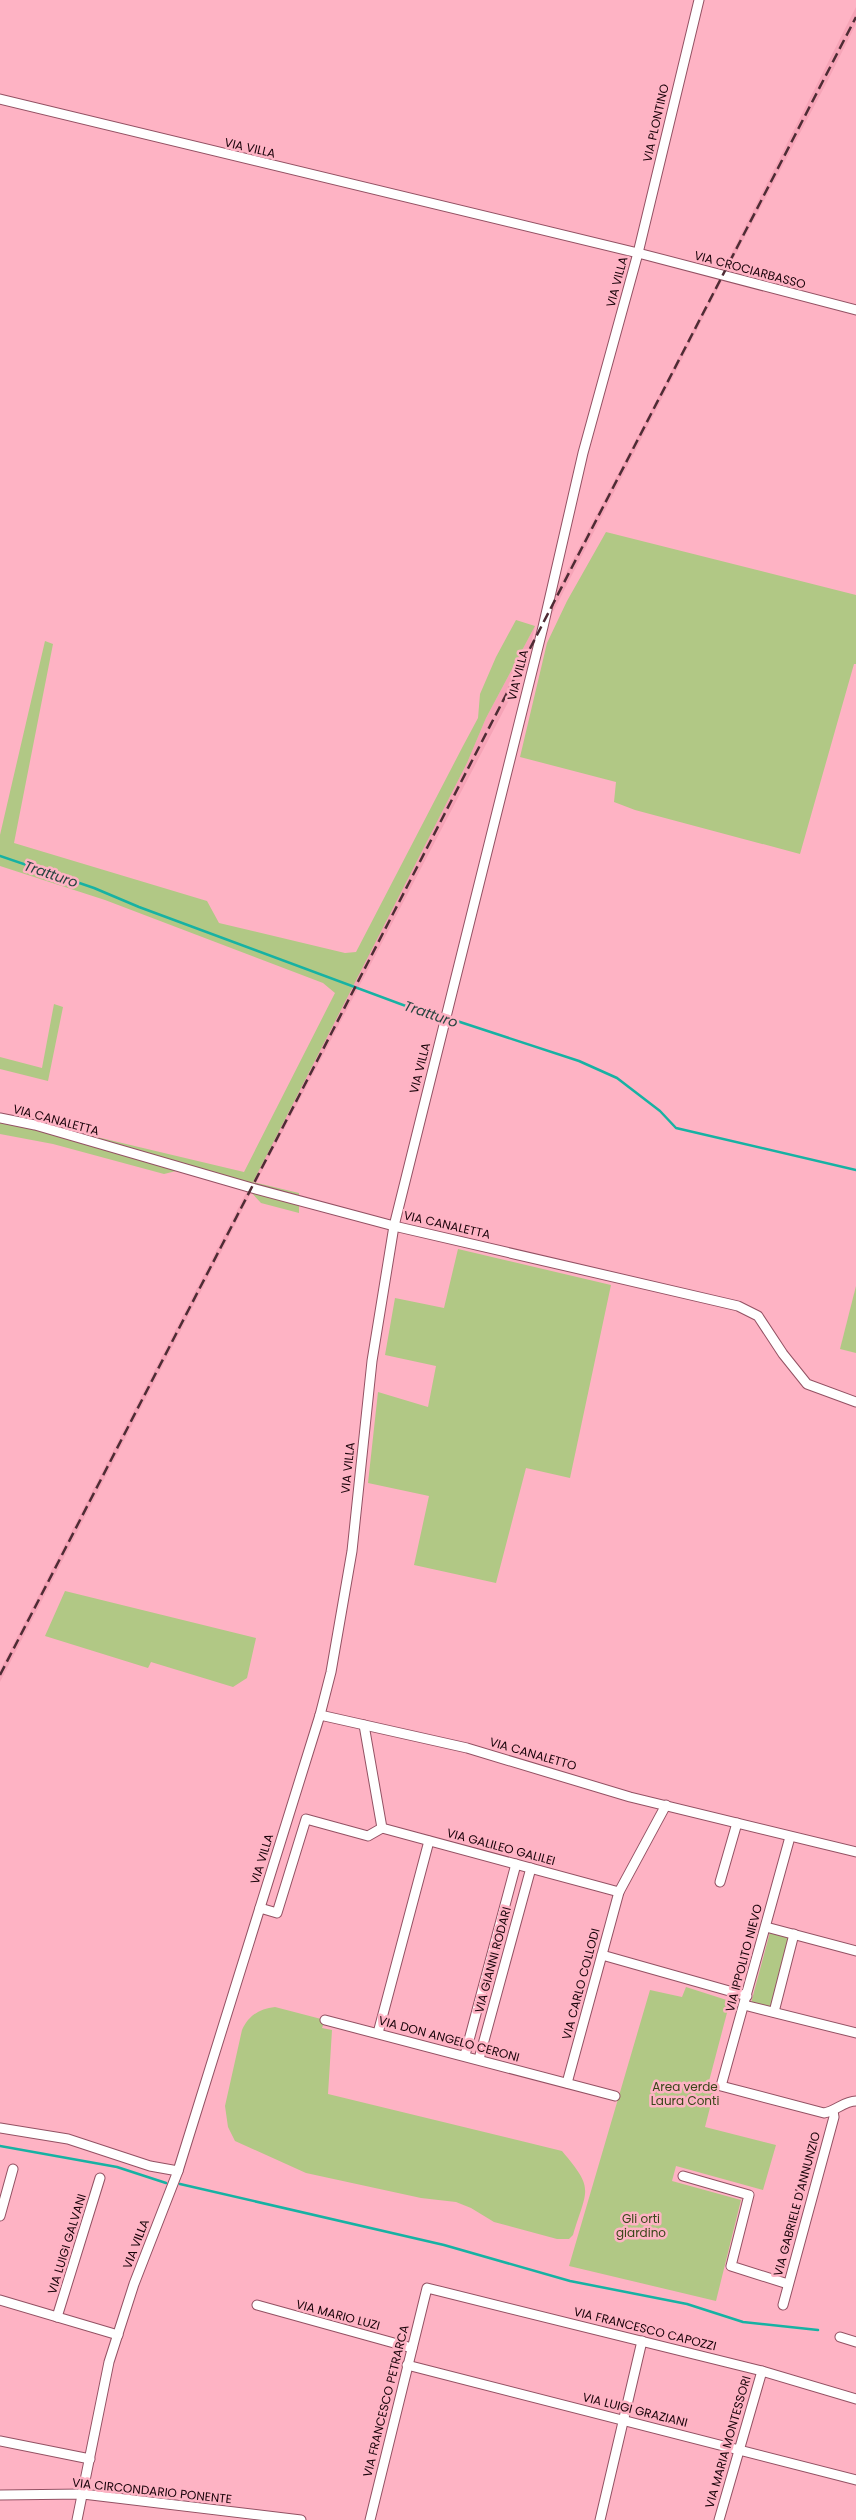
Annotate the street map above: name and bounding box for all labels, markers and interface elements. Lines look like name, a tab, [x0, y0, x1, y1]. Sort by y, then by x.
street label: VIA PLONTINO	[638, 82, 673, 164]
street label: VIA VILLA	[223, 133, 277, 162]
street label: VIA CROCIARBASSO	[692, 246, 808, 293]
street label: VIA VILLA	[602, 255, 631, 309]
street label: VIA VILLA	[503, 648, 532, 702]
water label: Tratturo	[21, 855, 81, 893]
water label: Tratturo	[401, 995, 461, 1033]
street label: VIA VILLA	[405, 1041, 434, 1095]
street label: VIA CANALETTA	[11, 1100, 101, 1139]
street label: VIA CANALETTA	[402, 1206, 492, 1243]
street label: VIA VILLA	[336, 1441, 359, 1495]
street label: VIA CANALETTO	[488, 1733, 579, 1774]
street label: VIA GALILEO GALILEI	[445, 1824, 557, 1869]
street label: VIA VILLA	[246, 1832, 277, 1886]
street label: VIA IPPOLITO NIEVO	[721, 1902, 766, 2014]
street label: VIA GIANNI RODARI	[470, 1905, 515, 2015]
street label: VIA CARLO COLLODI	[557, 1926, 604, 2041]
street label: VIA DON ANGELO CERONI	[377, 2012, 522, 2066]
park label: Area verde Laura Conti	[651, 2078, 719, 2109]
street label: VIA GABRIELE D'ANNUNZIO	[769, 2130, 824, 2278]
street label: VIA LUIGI GALVANI	[43, 2191, 90, 2296]
park label: Gli orti giardino	[616, 2210, 666, 2241]
street label: VIA VILLA	[118, 2217, 153, 2271]
street label: VIA MARIO LUZI	[294, 2295, 382, 2334]
street label: VIA FRANCESCO CAPOZZI	[572, 2303, 718, 2354]
street label: VIA FRANCESCO PETRARCA	[358, 2323, 413, 2479]
street label: VIA MARIA MONTESSORI	[700, 2374, 755, 2510]
street label: VIA LUIGI GRAZIANI	[581, 2388, 689, 2431]
street label: VIA CIRCONDARIO PONENTE	[71, 2474, 233, 2507]

